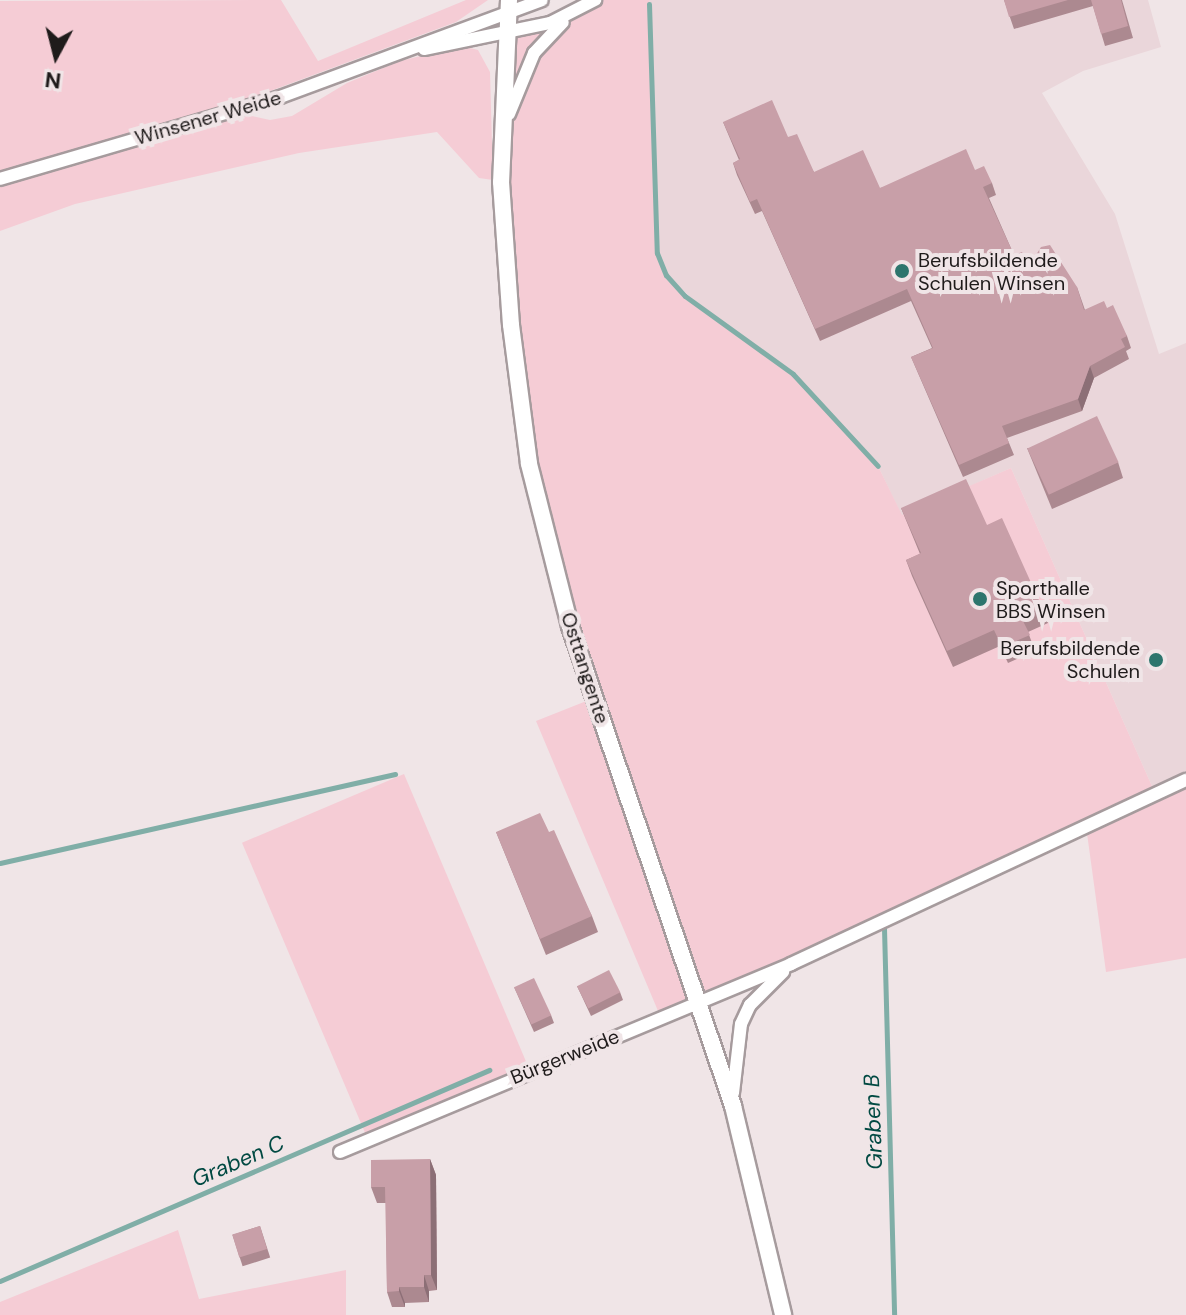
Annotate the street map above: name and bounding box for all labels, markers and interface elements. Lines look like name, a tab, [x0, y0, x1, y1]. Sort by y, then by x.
north arrow	[16, 16, 96, 96]
text: N	[43, 65, 63, 96]
street label: Winsener Weide	[132, 86, 284, 150]
place label: Berufsbildende Schulen Winsen	[918, 248, 1065, 295]
marker: Berufsbildende Schulen Winsen	[893, 262, 911, 280]
place label: Sporthalle BBS Winsen	[996, 576, 1106, 623]
marker: Sporthalle BBS Winsen	[971, 590, 989, 608]
street label: Osttangente	[556, 609, 614, 727]
place label: Berufsbildende Schulen	[1000, 636, 1140, 683]
marker: Berufsbildende Schulen	[1147, 651, 1165, 669]
street label: Bürgerweide	[507, 1024, 623, 1090]
water label: Graben B	[858, 1074, 888, 1170]
water label: Graben C	[188, 1130, 288, 1192]

